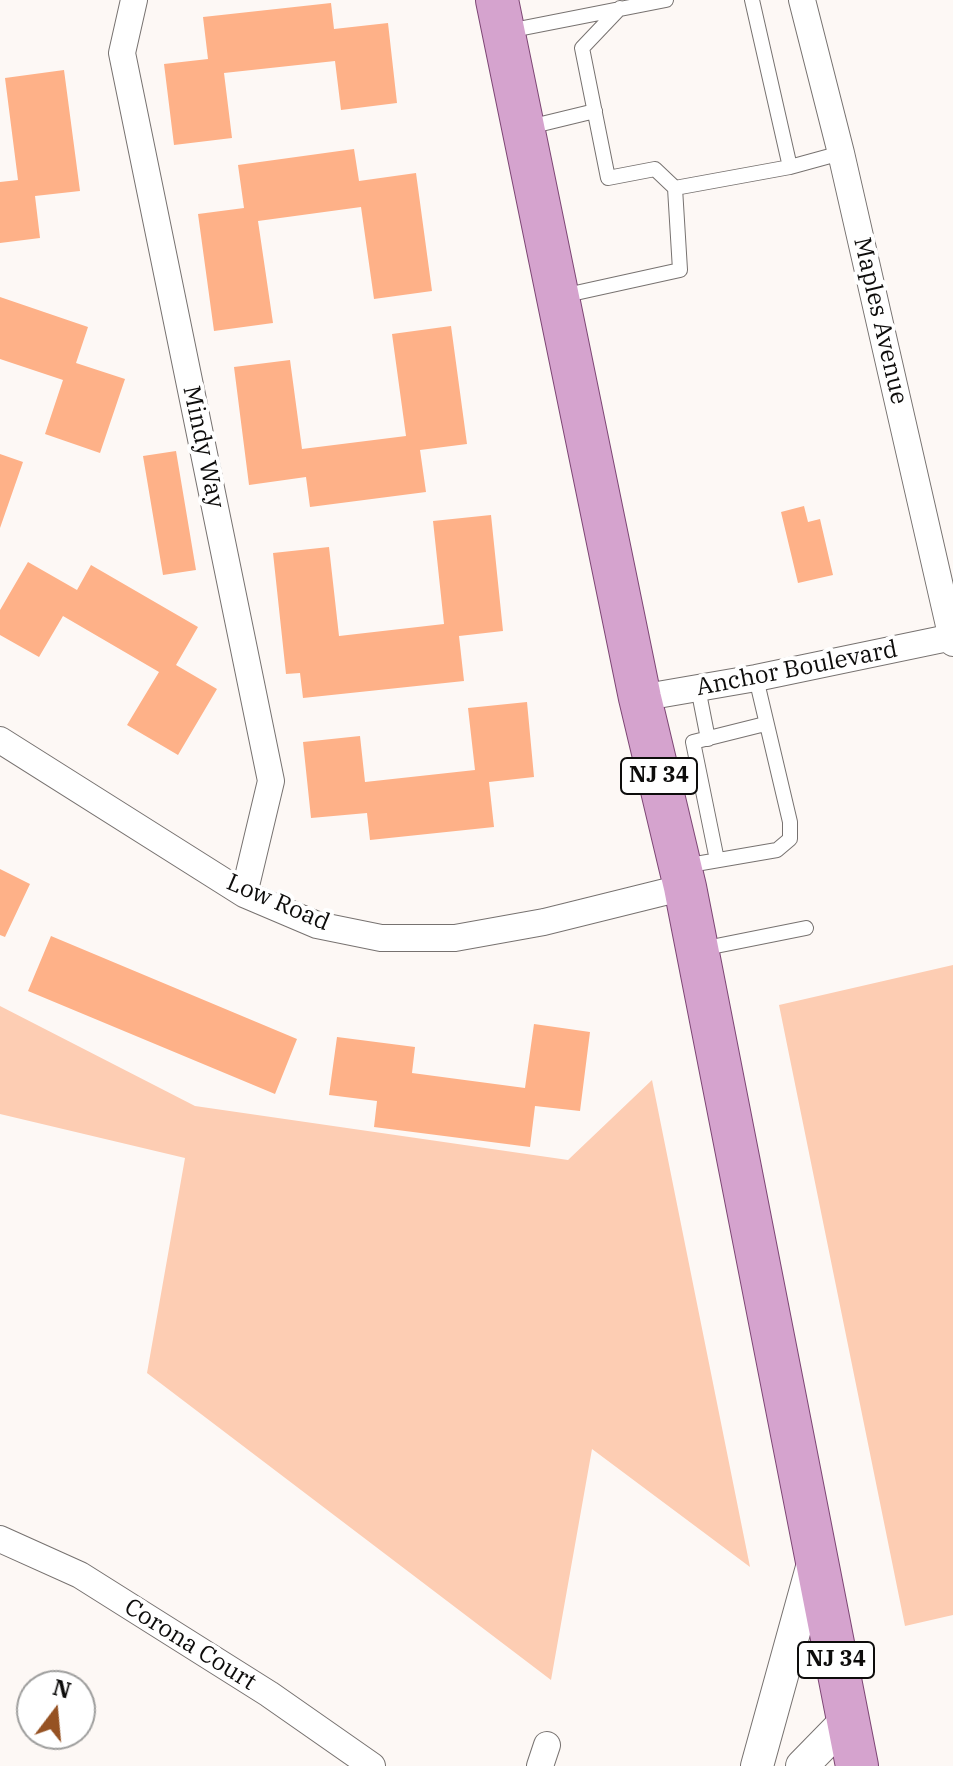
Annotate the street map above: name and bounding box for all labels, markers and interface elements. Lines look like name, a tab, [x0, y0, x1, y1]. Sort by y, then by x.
street label: Maples Avenue	[847, 235, 913, 407]
street label: Mindy Way	[176, 383, 230, 511]
street label: Anchor Boulevard	[694, 635, 900, 703]
road number: NJ 34	[621, 758, 697, 794]
street label: Low Road	[222, 868, 334, 938]
street label: Corona Court	[119, 1593, 261, 1697]
road number: NJ 34	[798, 1642, 874, 1678]
north arrow	[16, 1670, 96, 1750]
text: N	[50, 1672, 75, 1705]

